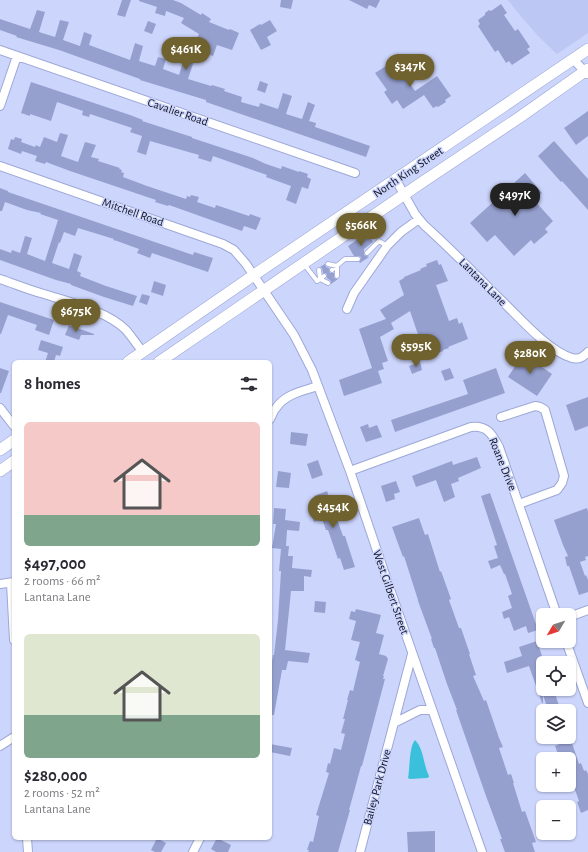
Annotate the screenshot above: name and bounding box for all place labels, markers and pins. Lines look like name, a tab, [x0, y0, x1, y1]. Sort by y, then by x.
pin: $461K	[158, 37, 214, 71]
pin: $347K	[382, 54, 438, 88]
pin: $497K	[487, 183, 543, 217]
pin: $566K	[333, 213, 389, 247]
pin: $675K	[48, 299, 104, 333]
pin: $595K	[388, 334, 444, 368]
pin: $280K	[502, 341, 558, 375]
pin: $454K	[305, 495, 361, 529]

